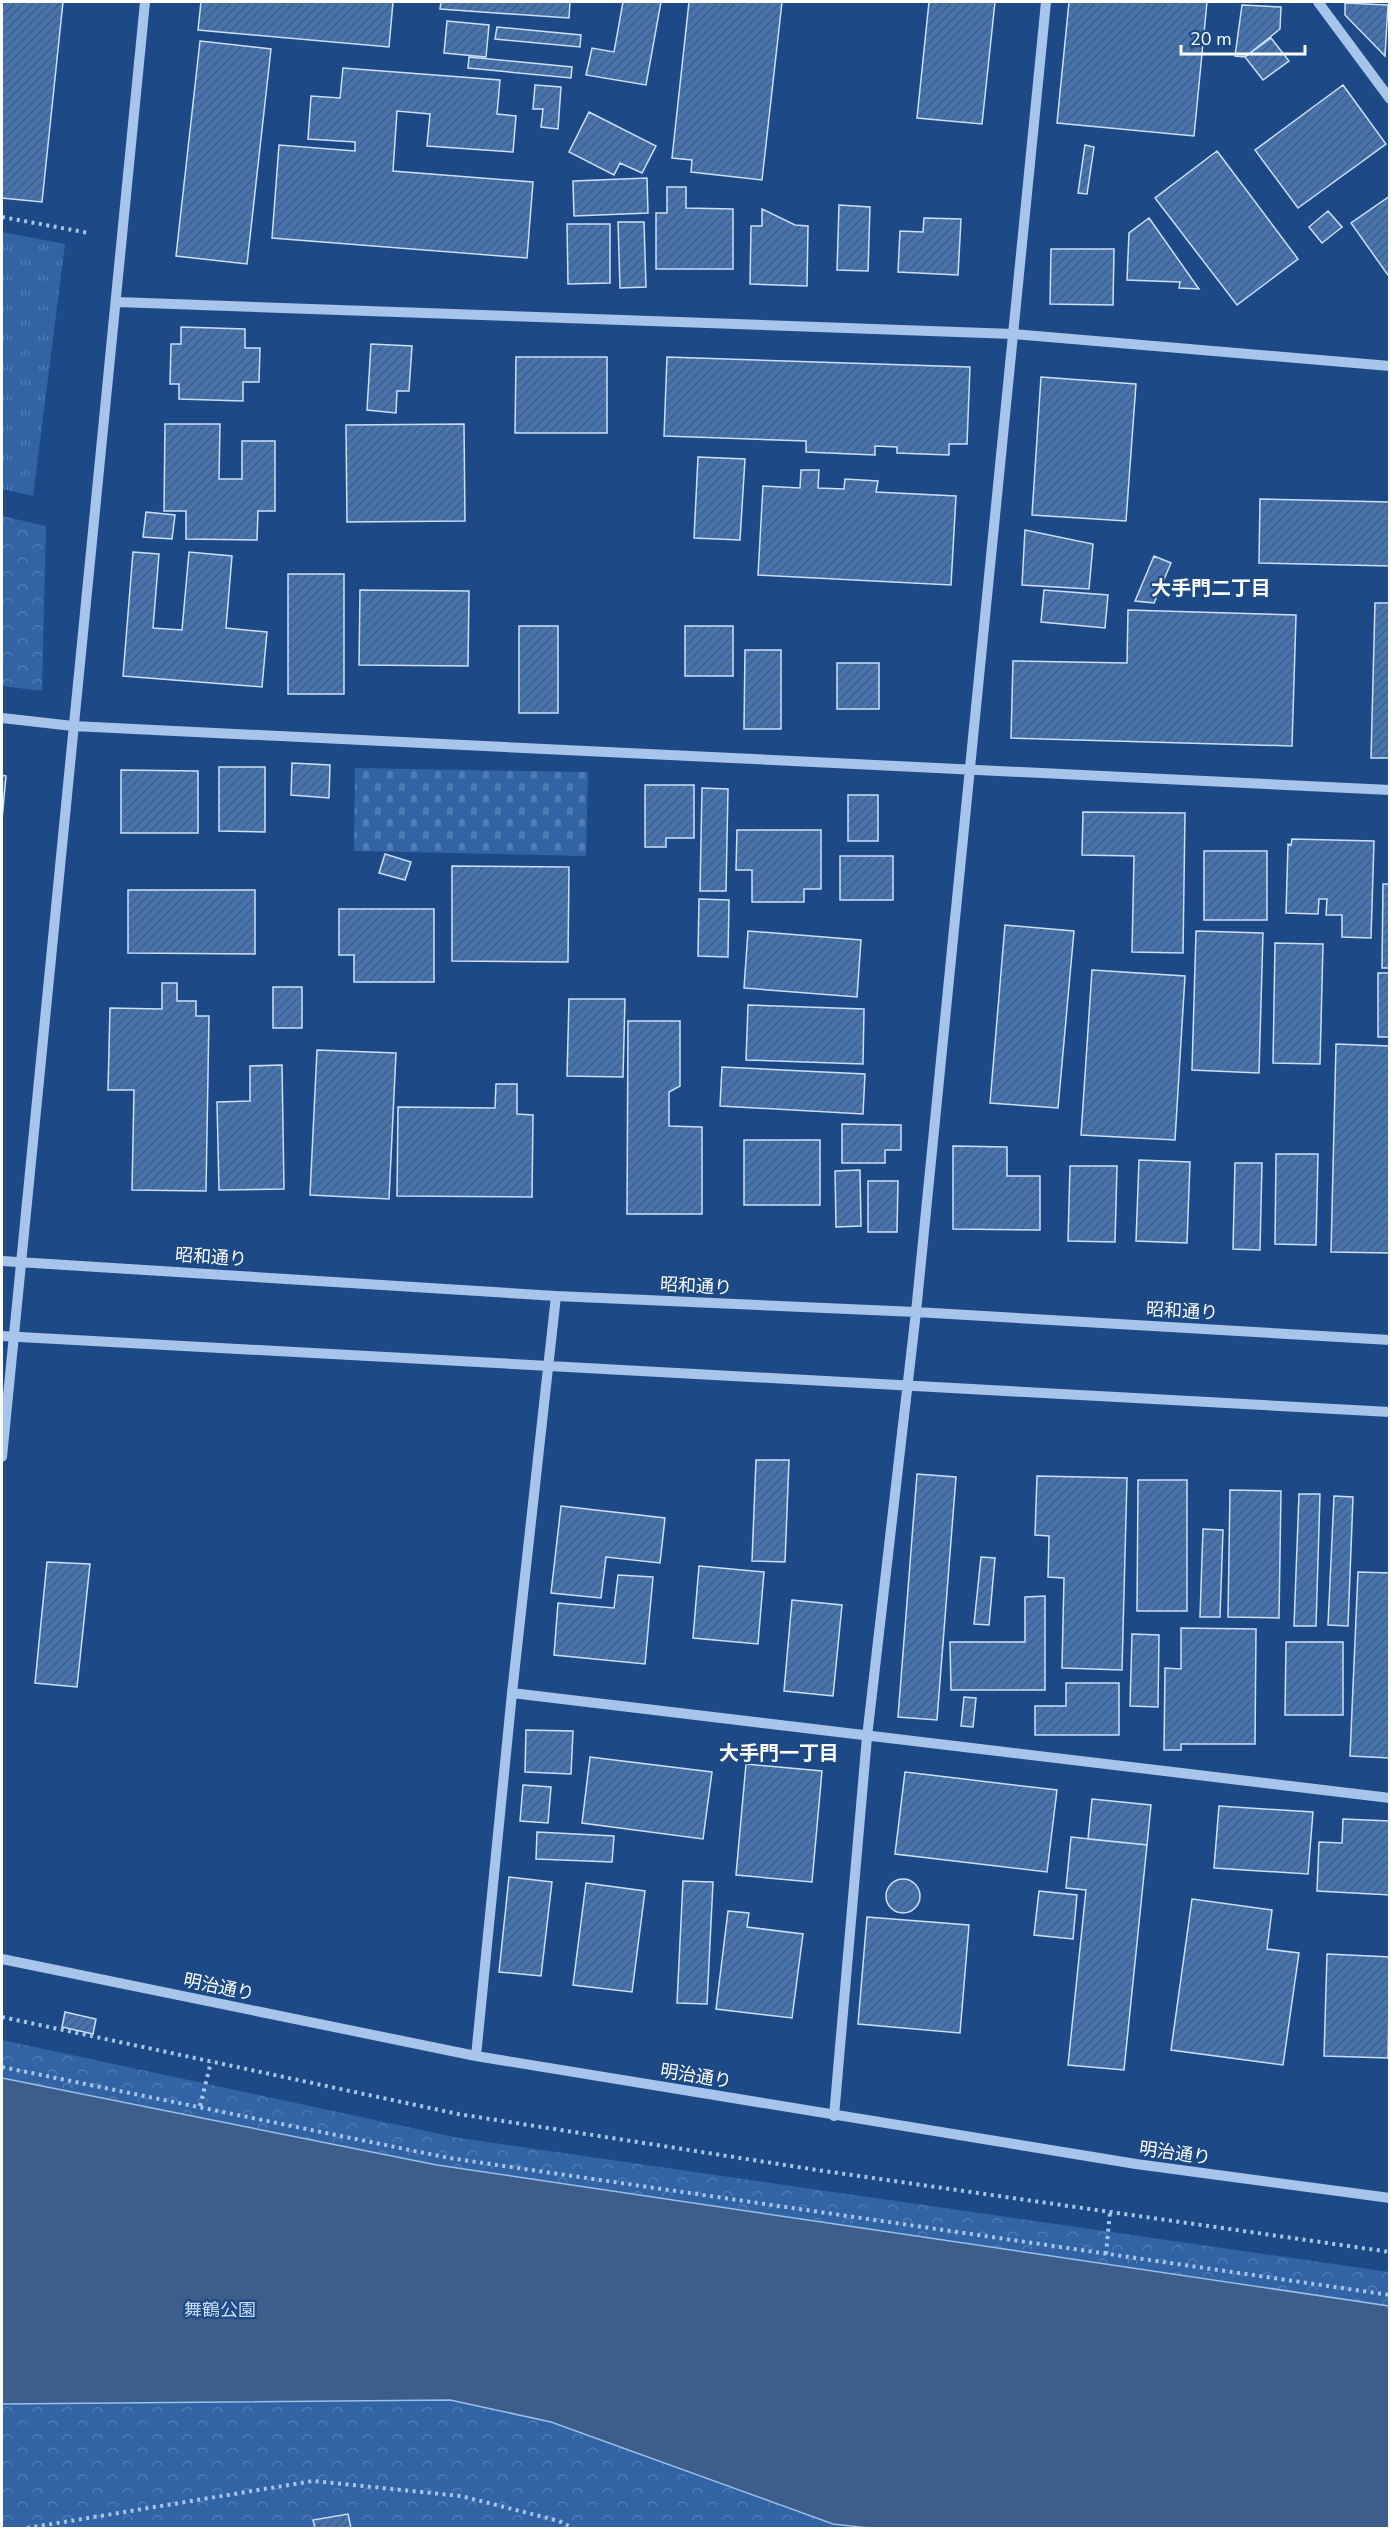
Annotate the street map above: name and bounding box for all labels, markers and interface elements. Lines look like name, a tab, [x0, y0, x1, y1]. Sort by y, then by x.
scale bar	[1181, 18, 1306, 56]
text: 20 m	[1190, 27, 1232, 51]
district label: 大手門二丁目	[1151, 575, 1271, 602]
street label: 昭和通り	[174, 1243, 248, 1271]
street label: 昭和通り	[659, 1272, 733, 1300]
street label: 昭和通り	[1145, 1297, 1219, 1325]
district label: 大手門一丁目	[719, 1740, 839, 1767]
street label: 明治通り	[181, 1968, 257, 2006]
street label: 明治通り	[659, 2059, 733, 2093]
street label: 明治通り	[1138, 2136, 1212, 2170]
park label: 舞鶴公園	[184, 2298, 256, 2322]

